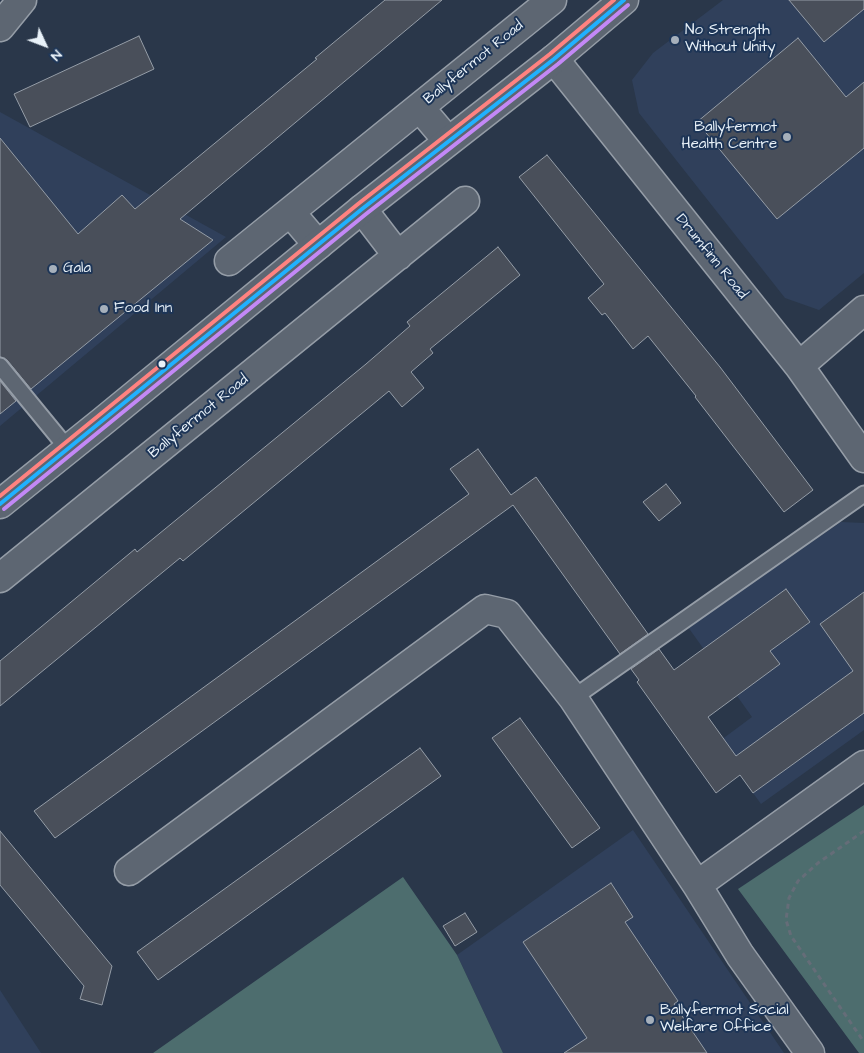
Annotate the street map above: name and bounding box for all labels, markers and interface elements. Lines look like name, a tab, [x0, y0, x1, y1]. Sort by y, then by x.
street label: Ballyfermot Road	[420, 17, 528, 109]
north arrow	[20, 20, 70, 70]
place label: No Strength Without Unity	[685, 22, 775, 57]
marker: No Strength Without Unity	[669, 34, 681, 46]
text: N	[46, 45, 66, 65]
place label: Ballyfermot Health Centre	[682, 119, 777, 154]
marker: Ballyfermot Health Centre	[781, 131, 793, 143]
street label: Drumfinn Road	[671, 211, 751, 303]
place label: Gala	[63, 260, 91, 278]
marker: Gala	[47, 263, 59, 275]
place label: Food Inn	[114, 300, 172, 318]
marker: Food Inn	[98, 303, 110, 315]
unlabelled marker	[157, 359, 167, 369]
street label: Ballyfermot Road	[145, 371, 253, 463]
place label: Ballyfermot Social Welfare Office	[660, 1002, 789, 1037]
marker: Ballyfermot Social Welfare Office	[644, 1014, 656, 1026]

